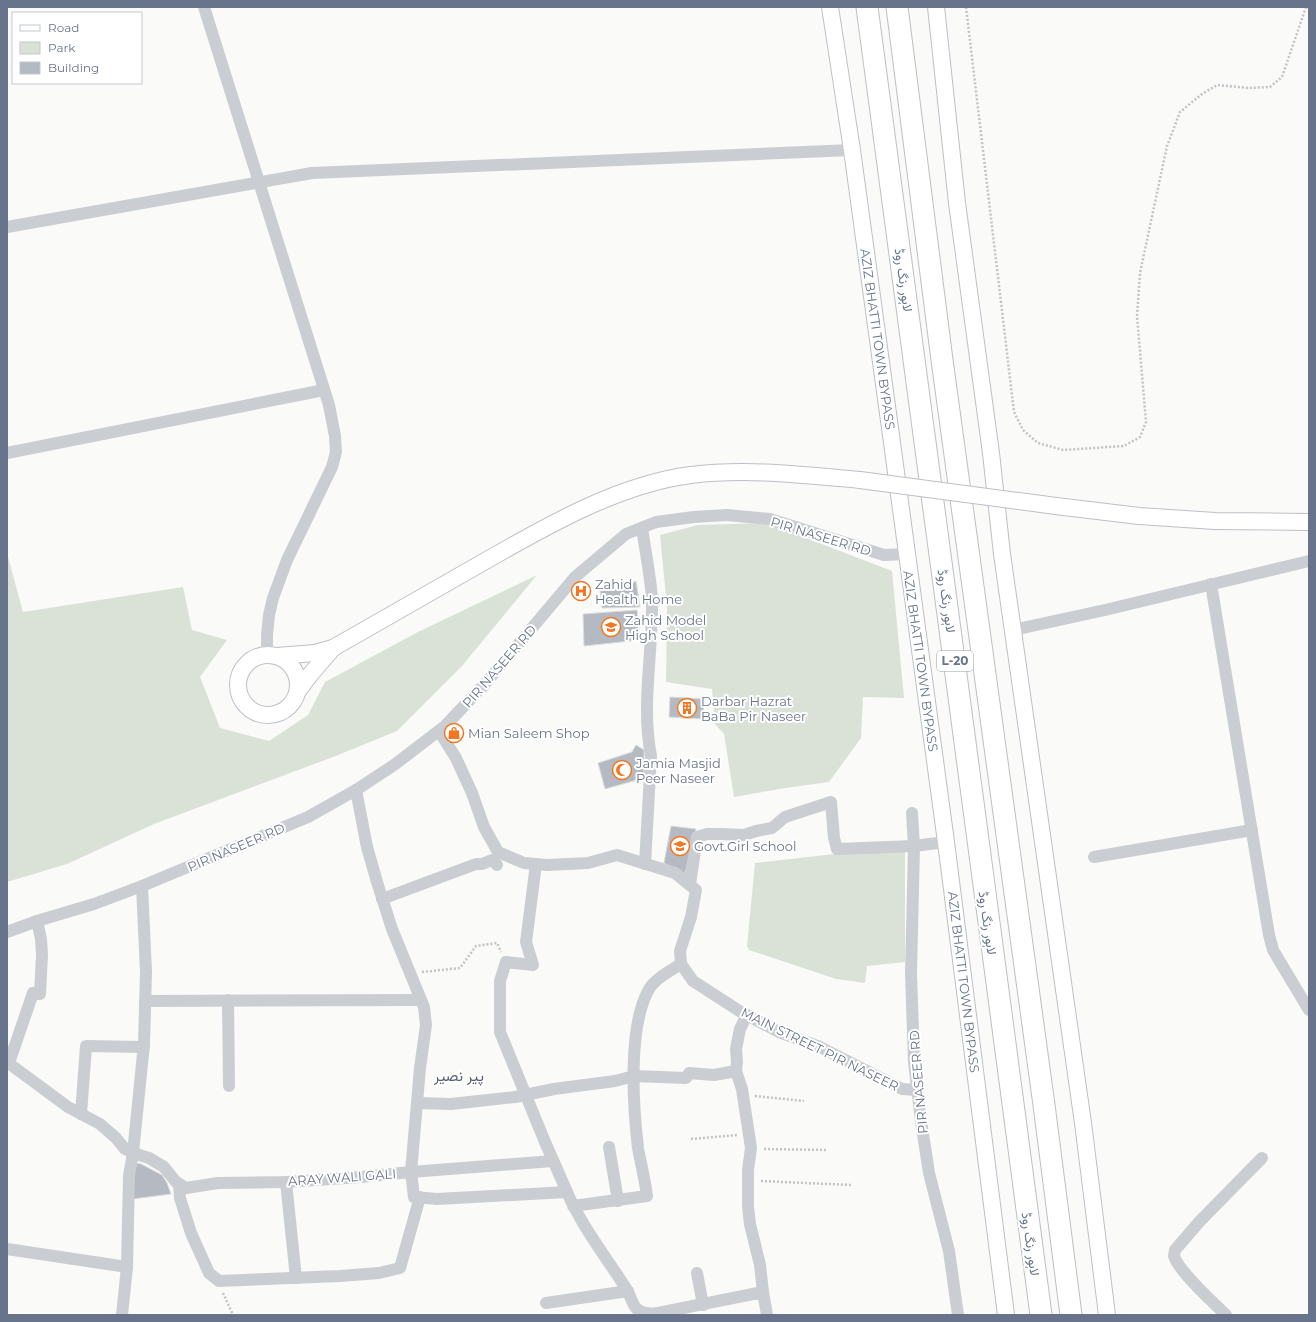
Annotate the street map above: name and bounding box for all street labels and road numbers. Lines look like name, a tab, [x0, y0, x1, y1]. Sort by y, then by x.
street label: AZIZ BHATTI TOWN BYPASS	[857, 247, 899, 431]
street label: لاہور رنگ روڈ	[890, 247, 916, 313]
street label: PIR NASEER RD	[769, 513, 873, 559]
street label: لاہور رنگ روڈ	[933, 568, 959, 634]
street label: AZIZ BHATTI TOWN BYPASS	[900, 569, 942, 753]
street label: PIR NASEER RD	[459, 621, 539, 711]
road number: L-20	[937, 651, 973, 671]
street label: PIR NASEER RD	[185, 819, 287, 875]
street label: AZIZ BHATTI TOWN BYPASS	[945, 890, 983, 1074]
street label: لاہور رنگ روڈ	[974, 890, 1000, 956]
street label: MAIN STREET PIR NASEER	[739, 1004, 901, 1094]
street label: PIR NASEER RD	[905, 1029, 931, 1135]
street label: ARAY WALI GALI	[287, 1165, 397, 1189]
street label: لاہور رنگ روڈ	[1017, 1211, 1043, 1277]

